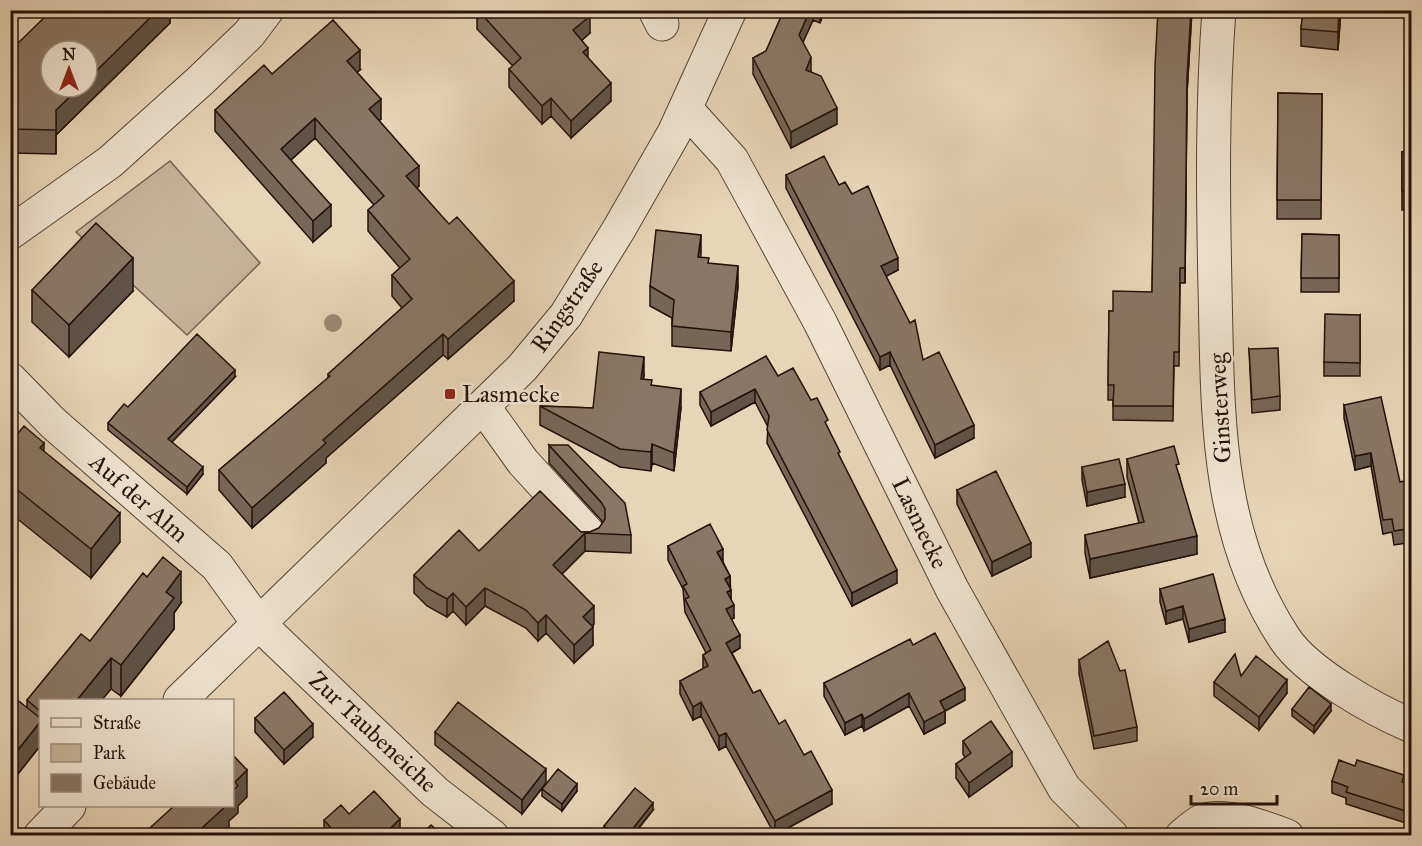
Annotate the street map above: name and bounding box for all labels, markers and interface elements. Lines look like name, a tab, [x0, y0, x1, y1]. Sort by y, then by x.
north arrow	[39, 39, 99, 99]
text: N	[62, 45, 76, 64]
street label: Ringstraße	[524, 254, 610, 358]
street label: Ginsterweg	[1202, 351, 1238, 464]
place label: Lasmecke	[462, 379, 560, 409]
marker: Lasmecke	[443, 387, 457, 401]
street label: Auf der Alm	[83, 446, 194, 549]
street label: Lasmecke	[885, 472, 955, 574]
street label: Zur Taubeneiche	[303, 665, 443, 799]
legend	[39, 699, 234, 807]
text: Straße	[93, 712, 141, 734]
text: Park	[93, 742, 126, 764]
scale bar	[1191, 768, 1276, 806]
text: Gebäude	[93, 772, 156, 794]
text: 20 m	[1200, 778, 1238, 800]

